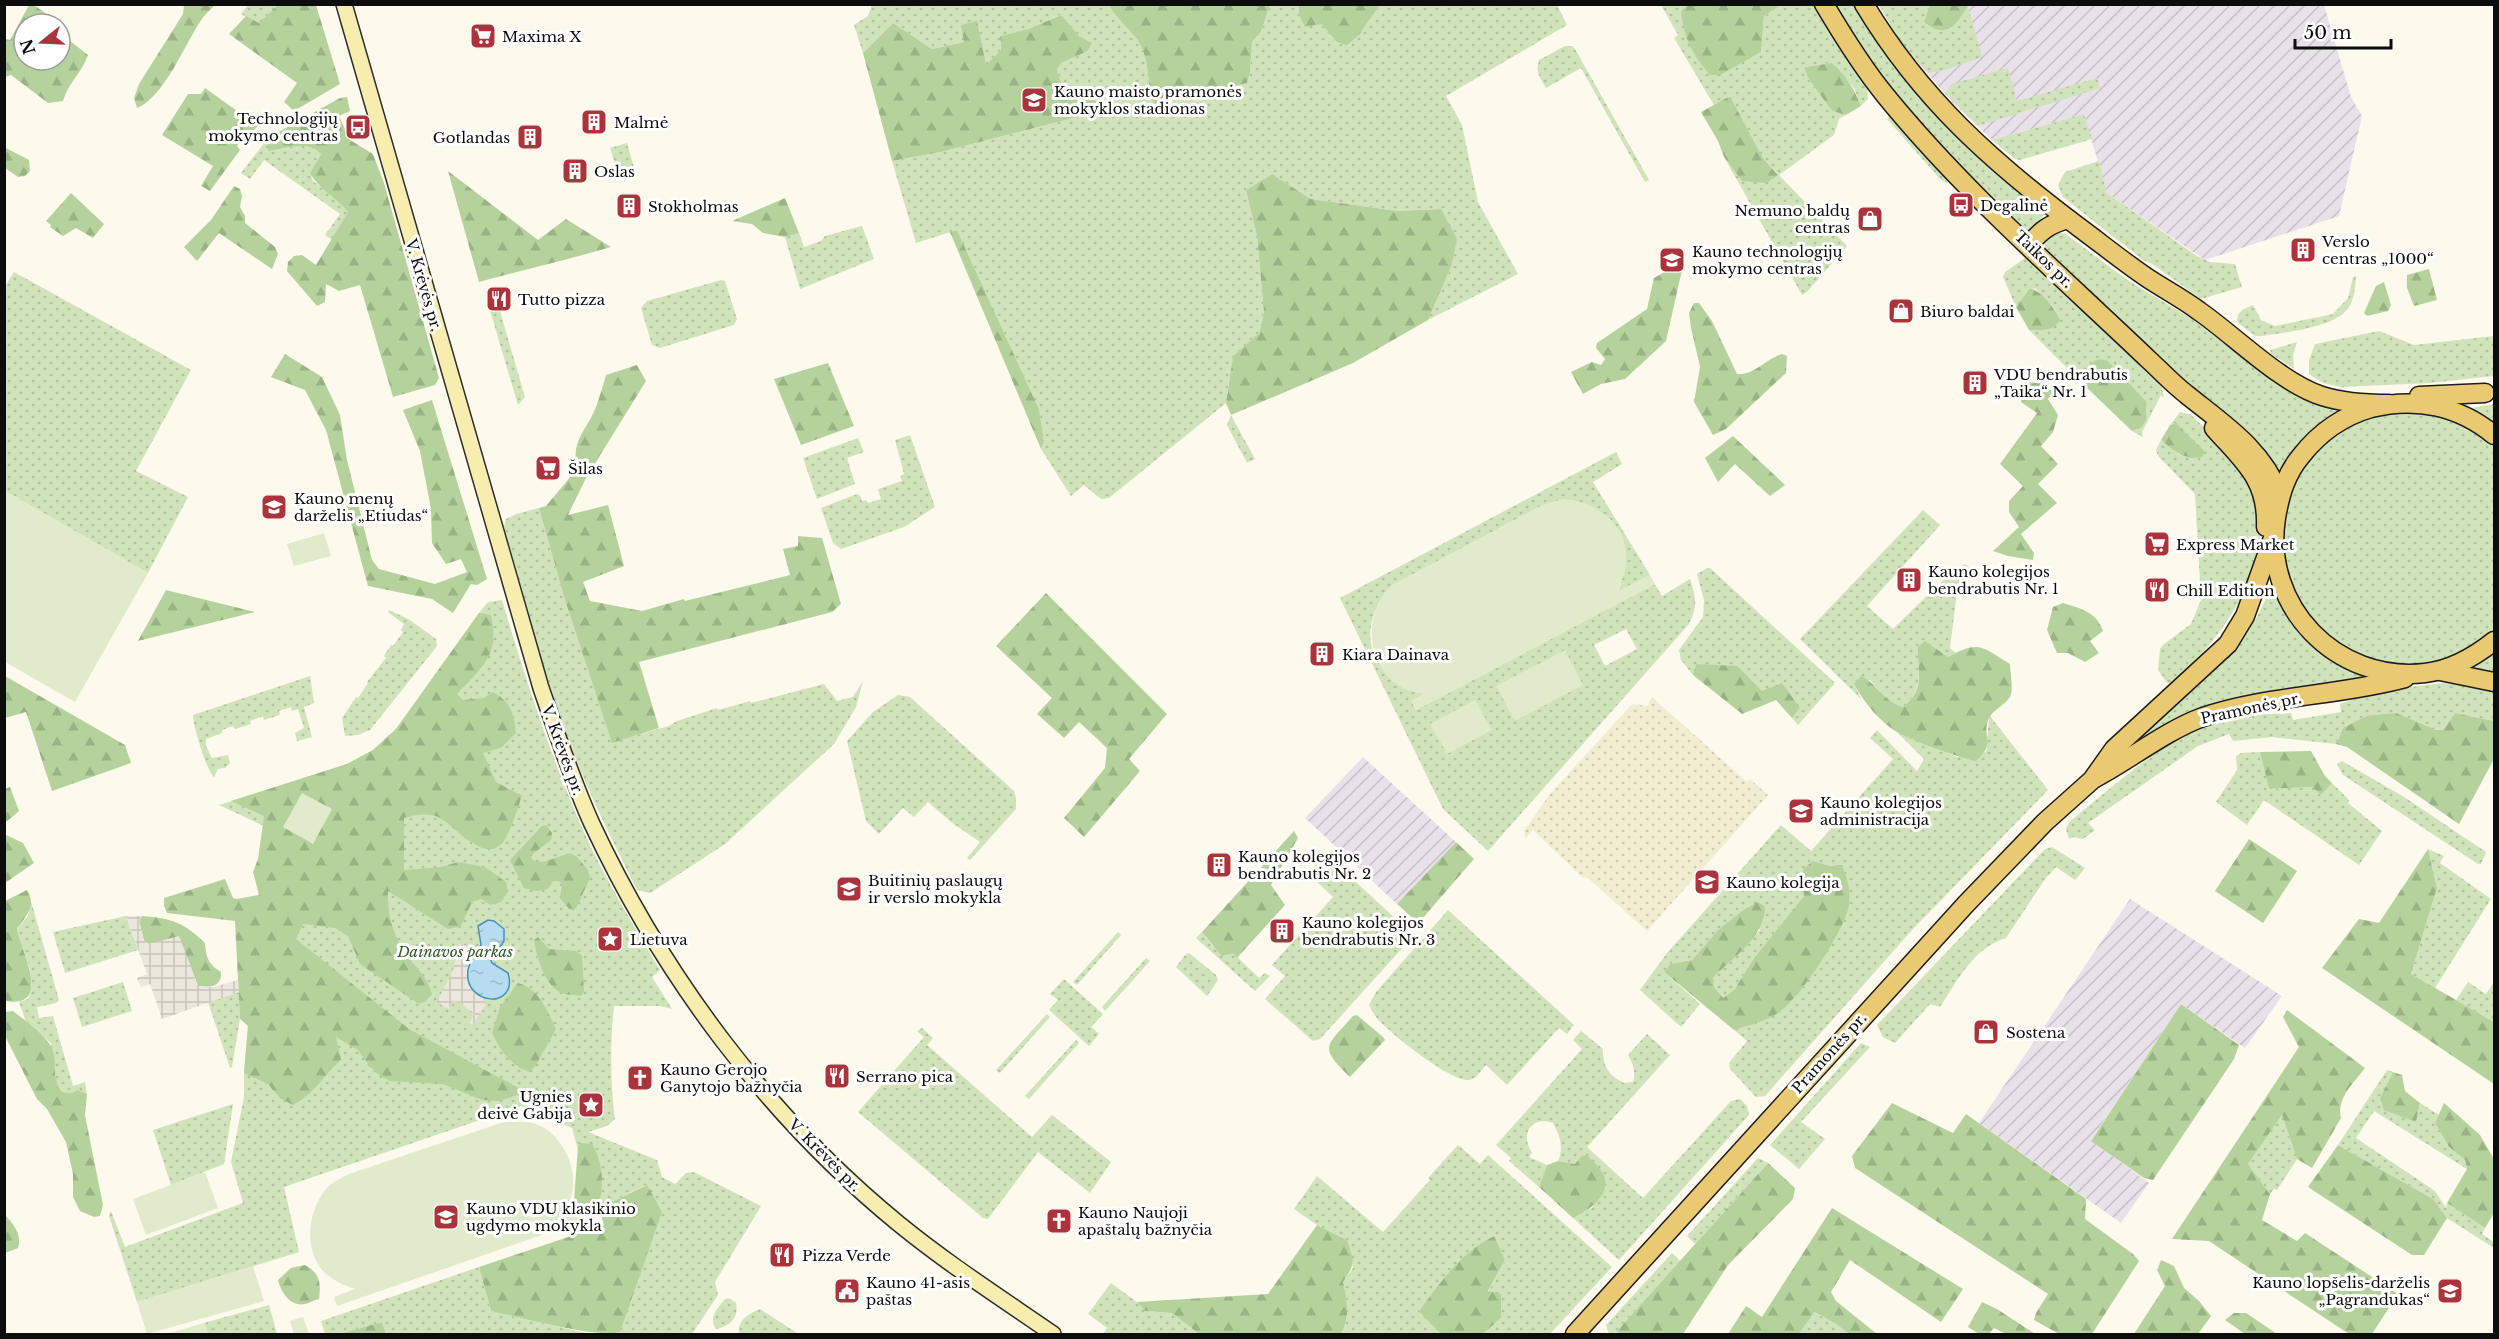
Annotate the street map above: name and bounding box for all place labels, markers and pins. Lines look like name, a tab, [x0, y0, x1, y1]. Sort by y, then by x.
supermarket icon: Maxima X	[468, 21, 498, 51]
place label: Maxima X	[502, 27, 582, 46]
place label: Kauno maisto pramonės mokyklos stadionas	[1054, 82, 1242, 118]
school or university icon: Kauno maisto pramonės mokyklos stadionas	[1019, 85, 1049, 115]
building icon: Malmė	[579, 107, 609, 137]
place label: Technologijų mokymo centras	[208, 109, 338, 145]
bus stop icon: Technologijų mokymo centras	[343, 112, 373, 142]
place label: Malmė	[614, 113, 668, 132]
building icon: Gotlandas	[515, 122, 545, 152]
place label: Gotlandas	[433, 128, 510, 147]
building icon: Oslas	[560, 156, 590, 186]
place label: Oslas	[594, 162, 635, 181]
bus stop icon: Degalinė	[1946, 190, 1976, 220]
building icon: Stokholmas	[614, 191, 644, 221]
place label: Degalinė	[1980, 196, 2048, 215]
place label: Stokholmas	[648, 197, 739, 216]
place label: Nemuno baldų centras	[1735, 201, 1850, 237]
shop icon: Nemuno baldų centras	[1855, 204, 1885, 234]
place label: Verslo centras „1000“	[2321, 232, 2434, 268]
building icon: Verslo centras „1000“	[2288, 235, 2318, 265]
place label: Kauno technologijų mokymo centras	[1692, 242, 1843, 278]
school or university icon: Kauno technologijų mokymo centras	[1657, 245, 1687, 275]
restaurant icon: Tutto pizza	[484, 284, 514, 314]
place label: Tutto pizza	[518, 290, 606, 309]
shop icon: Biuro baldai	[1886, 296, 1916, 326]
place label: Biuro baldai	[1920, 302, 2014, 321]
place label: VDU bendrabutis „Taika“ Nr. 1	[1993, 365, 2128, 401]
building icon: VDU bendrabutis „Taika“ Nr. 1	[1960, 368, 1990, 398]
supermarket icon: Šilas	[533, 453, 563, 483]
place label: Šilas	[568, 459, 603, 478]
place label: Kauno menų darželis „Etiudas“	[294, 489, 428, 525]
school or university icon: Kauno menų darželis „Etiudas“	[259, 492, 289, 522]
supermarket icon: Express Market	[2142, 529, 2172, 559]
place label: Express Market	[2176, 535, 2295, 554]
place label: Kauno kolegijos bendrabutis Nr. 1	[1927, 562, 2059, 598]
building icon: Kauno kolegijos bendrabutis Nr. 1	[1894, 565, 1924, 595]
restaurant icon: Chill Edition	[2142, 575, 2172, 605]
place label: Chill Edition	[2176, 581, 2275, 600]
building icon: Kiara Dainava	[1307, 639, 1337, 669]
place label: Kiara Dainava	[1342, 645, 1450, 664]
place label: Kauno kolegijos administracija	[1820, 793, 1942, 829]
school or university icon: Kauno kolegijos administracija	[1786, 796, 1816, 826]
place label: Kauno kolegijos bendrabutis Nr. 2	[1237, 847, 1371, 883]
building icon: Kauno kolegijos bendrabutis Nr. 2	[1204, 850, 1234, 880]
school or university icon: Kauno kolegija	[1692, 867, 1722, 897]
place label: Buitinių paslaugų ir verslo mokykla	[868, 871, 1003, 907]
place label: Kauno kolegija	[1726, 873, 1840, 892]
school or university icon: Buitinių paslaugų ir verslo mokykla	[834, 874, 864, 904]
place label: Kauno kolegijos bendrabutis Nr. 3	[1301, 913, 1435, 949]
building icon: Kauno kolegijos bendrabutis Nr. 3	[1267, 916, 1297, 946]
place icon: Lietuva	[595, 924, 625, 954]
place label: Lietuva	[630, 930, 688, 949]
shop icon: Sostena	[1971, 1017, 2001, 1047]
place label: Sostena	[2006, 1023, 2066, 1042]
place label: Kauno Gerojo Ganytojo bažnyčia	[660, 1060, 803, 1096]
restaurant icon: Serrano pica	[822, 1061, 852, 1091]
church icon: Kauno Gerojo Ganytojo bažnyčia	[625, 1063, 655, 1093]
place label: Serrano pica	[856, 1067, 954, 1086]
place label: Ugnies deivė Gabija	[477, 1087, 573, 1123]
place icon: Ugnies deivė Gabija	[576, 1090, 606, 1120]
place label: Kauno VDU klasikinio ugdymo mokykla	[466, 1199, 636, 1235]
school or university icon: Kauno VDU klasikinio ugdymo mokykla	[431, 1202, 461, 1232]
place label: Kauno Naujoji apaštalų bažnyčia	[1078, 1203, 1213, 1239]
church icon: Kauno Naujoji apaštalų bažnyčia	[1044, 1206, 1074, 1236]
restaurant icon: Pizza Verde	[767, 1240, 797, 1270]
place label: Pizza Verde	[802, 1246, 891, 1265]
place label: Kauno 41-asis paštas	[866, 1273, 970, 1309]
place label: Kauno lopšelis-darželis „Pagrandukas“	[2252, 1273, 2430, 1309]
public building icon: Kauno 41-asis paštas	[832, 1276, 862, 1306]
school or university icon: Kauno lopšelis-darželis „Pagrandukas“	[2435, 1276, 2465, 1306]

